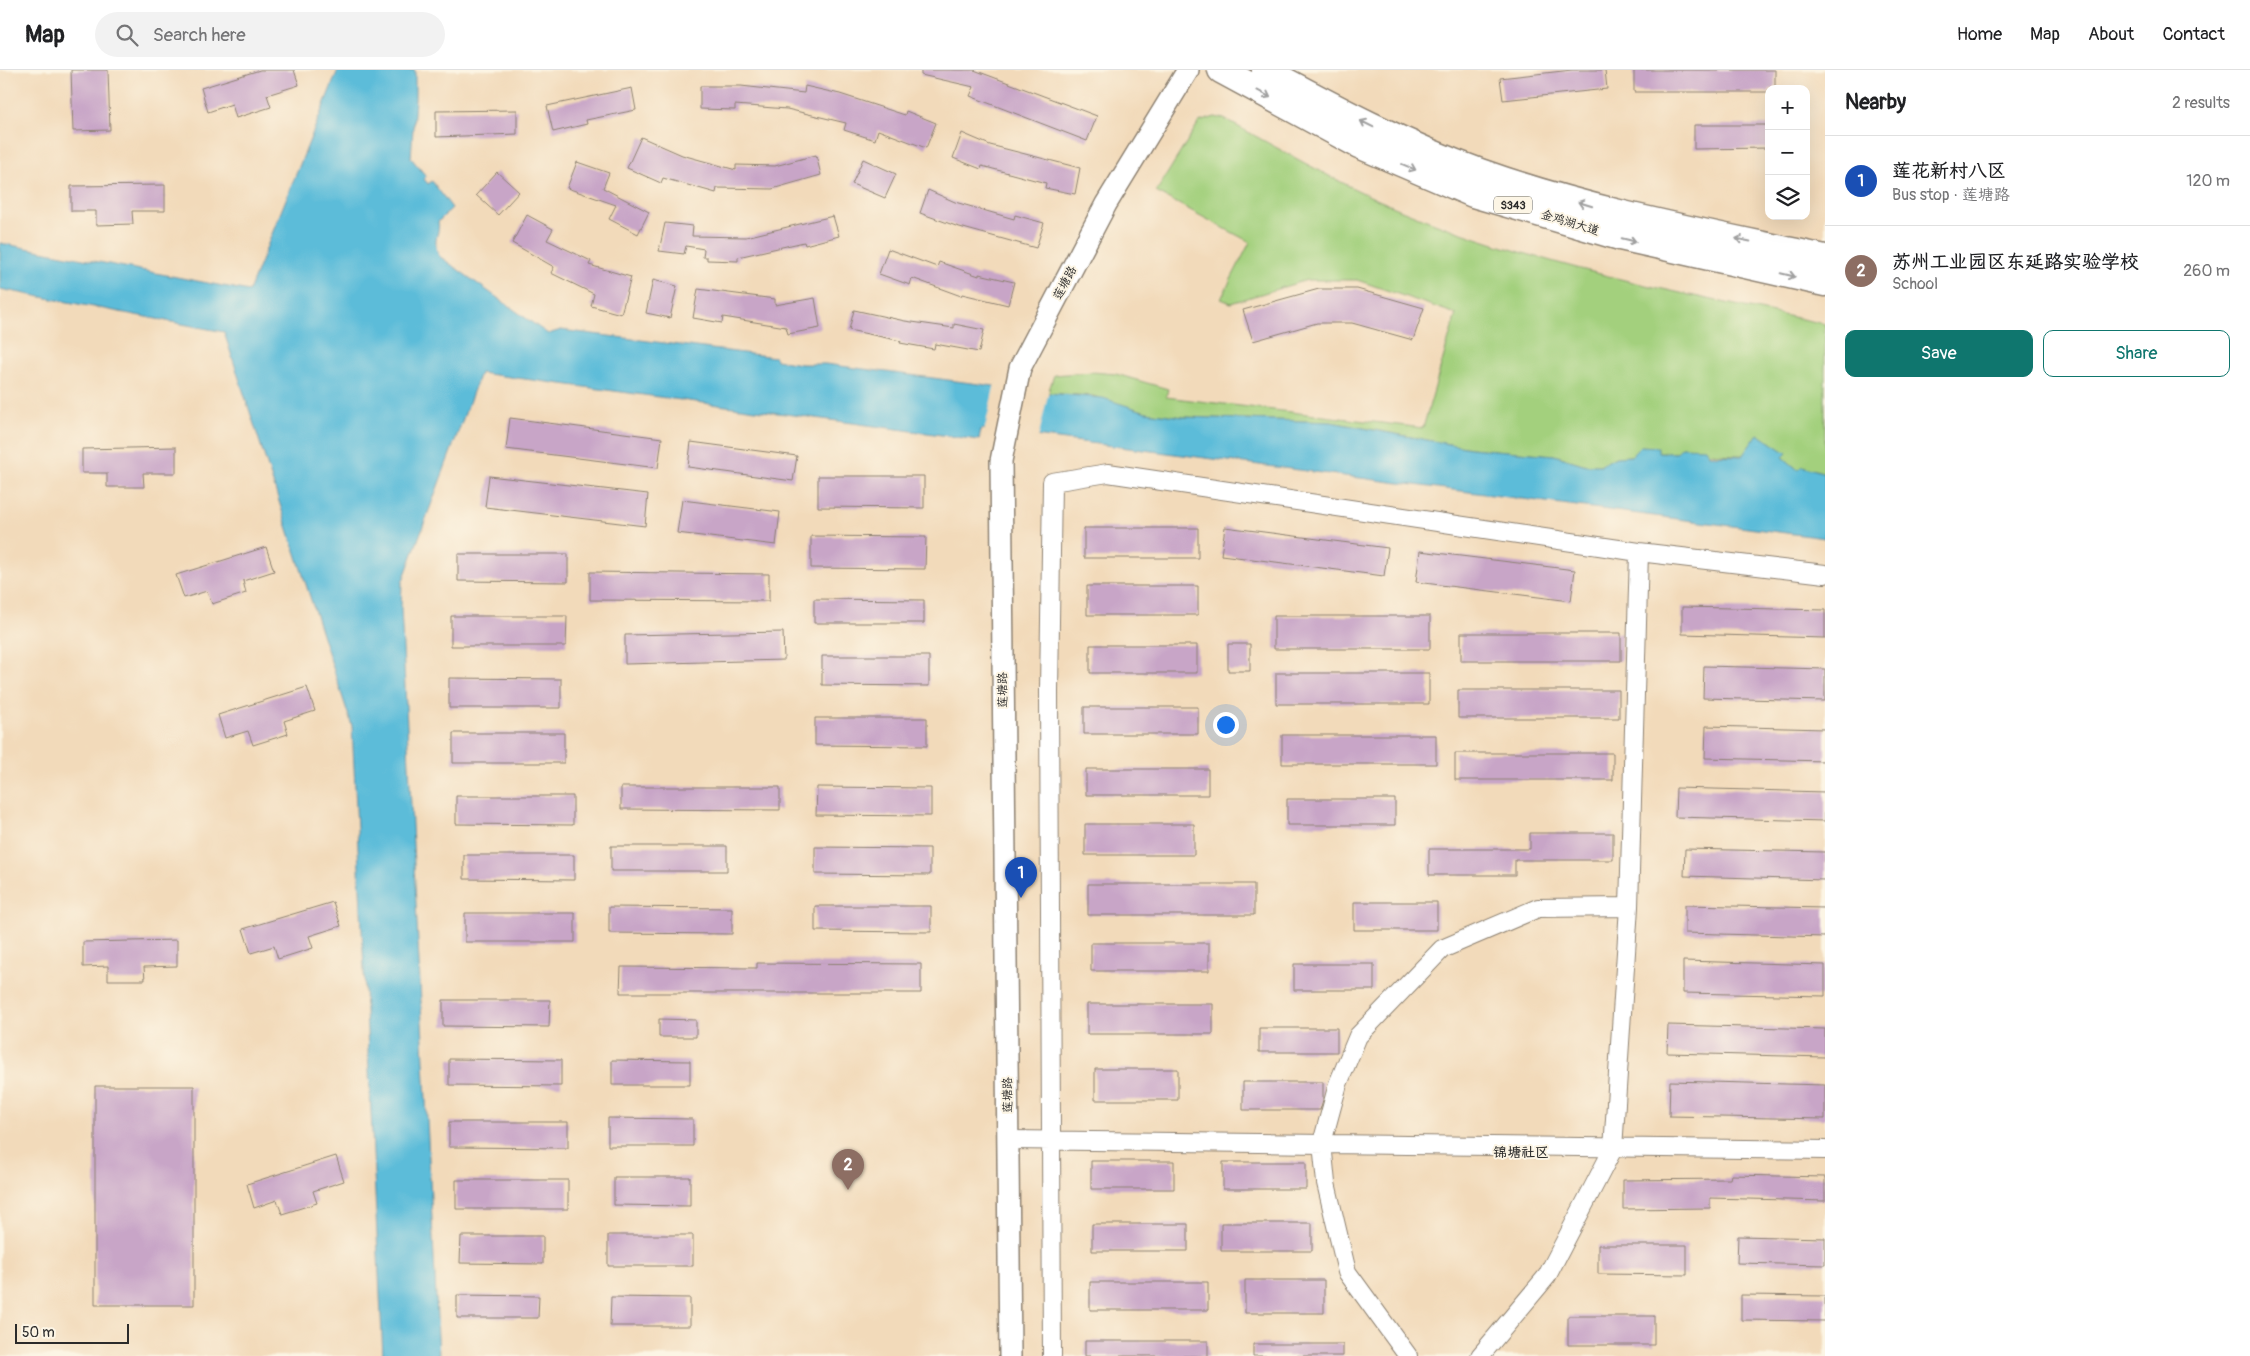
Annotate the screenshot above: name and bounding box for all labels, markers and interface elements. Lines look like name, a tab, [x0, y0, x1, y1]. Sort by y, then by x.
search box	[95, 12, 445, 57]
text: Map	[25, 20, 65, 49]
icon: search	[113, 21, 141, 49]
text: Search here	[153, 23, 246, 47]
text: Home	[1957, 23, 2002, 46]
text: Map	[2030, 23, 2060, 46]
text: About	[2088, 23, 2134, 46]
text: Contact	[2162, 23, 2225, 46]
map controls	[1765, 85, 1810, 220]
button: +	[1765, 85, 1810, 130]
one-way arrow	[1256, 89, 1271, 99]
text: Nearby	[1845, 89, 1906, 116]
text: 2 results	[2172, 93, 2230, 113]
one-way arrow	[1360, 119, 1375, 128]
button: −	[1765, 130, 1810, 175]
text: 莲花新村八区	[1892, 159, 2006, 183]
one-way arrow	[1401, 162, 1416, 172]
text: 1	[1858, 171, 1864, 191]
text: 120 m	[2186, 171, 2230, 191]
button: layers	[1765, 175, 1810, 220]
text: Bus stop · 莲塘路	[1892, 185, 2010, 205]
road number: S343	[1494, 196, 1532, 214]
one-way arrow	[1577, 198, 1593, 208]
street label: 金鸡湖大道	[1539, 207, 1601, 239]
one-way arrow	[1621, 235, 1637, 245]
one-way arrow	[1735, 235, 1751, 245]
text: 苏州工业园区东延路实验学校	[1892, 250, 2139, 274]
text: 2	[1857, 261, 1865, 281]
text: 260 m	[2183, 261, 2230, 281]
street label: 莲塘路	[1050, 264, 1080, 302]
one-way arrow	[1780, 271, 1796, 280]
text: School	[1892, 274, 1938, 294]
button: Save	[1845, 330, 2033, 377]
button: Share	[2043, 330, 2230, 377]
street label: 莲塘路	[995, 672, 1011, 708]
your location	[1213, 712, 1239, 738]
pin: 1	[1005, 857, 1037, 898]
street label: 莲塘路	[1000, 1077, 1016, 1113]
district label: 锦塘社区	[1493, 1144, 1549, 1161]
pin: 2	[832, 1149, 864, 1190]
scale bar	[15, 1321, 129, 1344]
text: 50 m	[22, 1324, 55, 1341]

